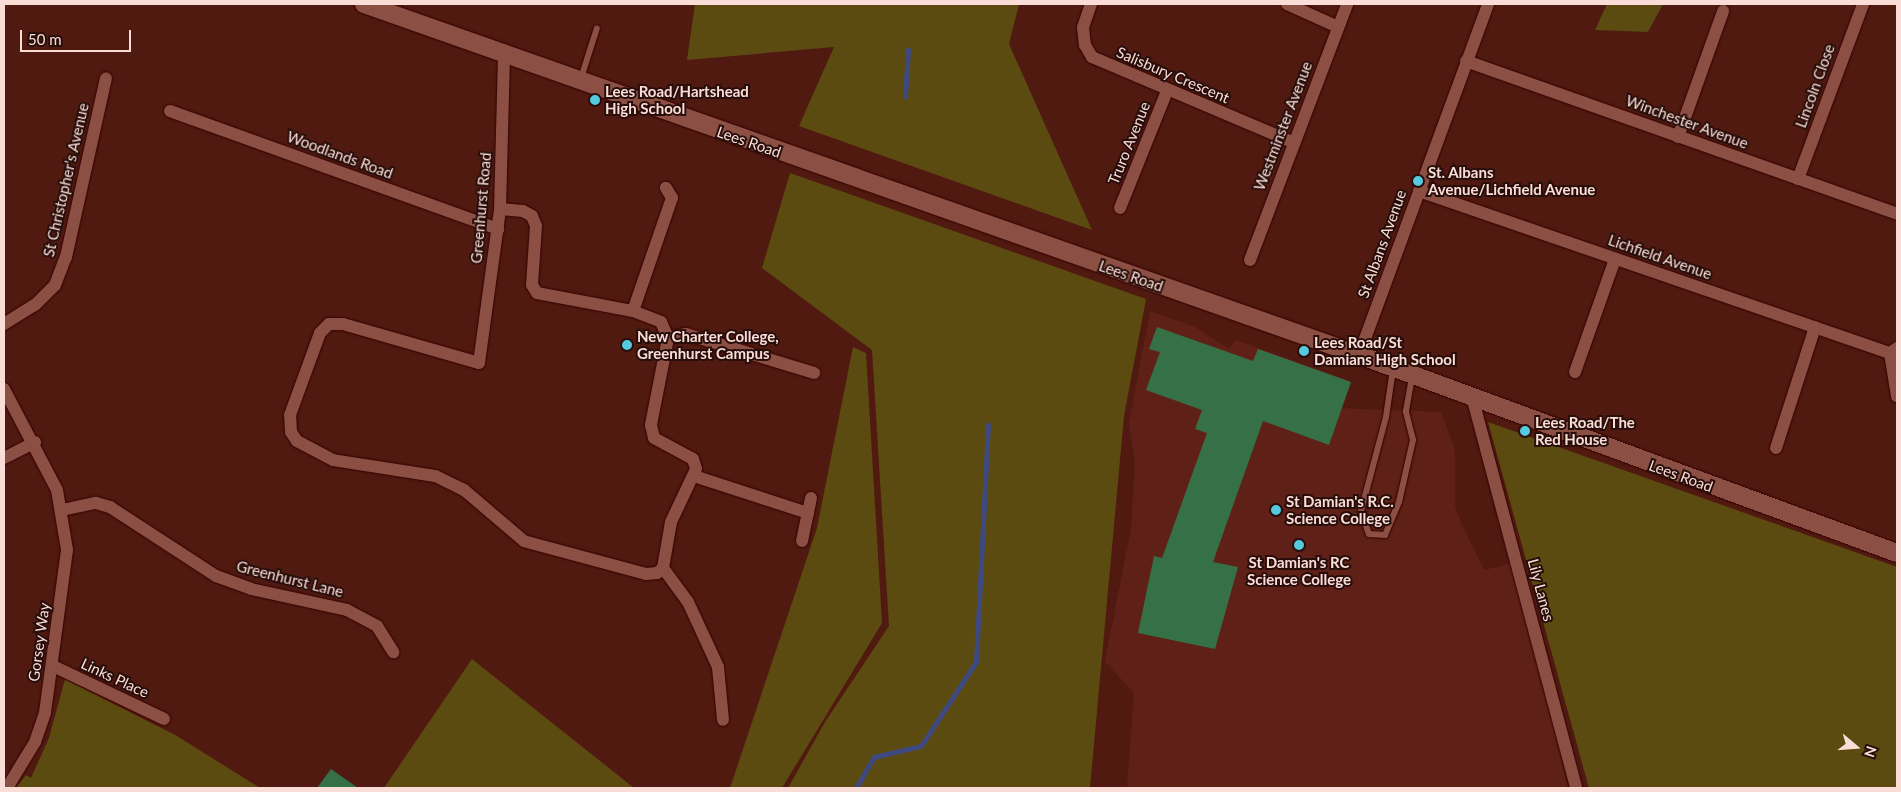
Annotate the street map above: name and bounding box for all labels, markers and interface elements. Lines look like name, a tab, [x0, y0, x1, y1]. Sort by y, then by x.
scale bar	[22, 20, 134, 52]
text: 50 m	[28, 30, 62, 48]
street label: Lincoln Close	[1792, 42, 1838, 130]
street label: Salisbury Crescent	[1114, 43, 1232, 107]
street label: Westminster Avenue	[1250, 59, 1316, 193]
place label: Lees Road/Hartshead High School	[605, 82, 749, 117]
street label: Winchester Avenue	[1623, 91, 1751, 153]
marker: Lees Road/Hartshead High School	[589, 94, 601, 106]
street label: Truro Avenue	[1104, 99, 1154, 187]
street label: St Christopher's Avenue	[39, 101, 93, 259]
street label: Lees Road	[715, 123, 783, 161]
street label: Woodlands Road	[285, 127, 395, 183]
street label: Greenhurst Road	[467, 152, 495, 264]
place label: St. Albans Avenue/Lichfield Avenue	[1428, 163, 1596, 198]
marker: St. Albans Avenue/Lichfield Avenue	[1412, 175, 1424, 187]
street label: St Albans Avenue	[1354, 187, 1410, 301]
street label: Lichfield Avenue	[1606, 231, 1714, 283]
street label: Lees Road	[1097, 257, 1165, 295]
place label: New Charter College, Greenhurst Campus	[637, 327, 779, 362]
place label: Lees Road/St Damians High School	[1314, 333, 1456, 368]
marker: New Charter College, Greenhurst Campus	[621, 339, 633, 351]
marker: Lees Road/St Damians High School	[1298, 345, 1310, 357]
place label: Lees Road/The Red House	[1535, 413, 1635, 448]
marker: Lees Road/The Red House	[1519, 425, 1531, 437]
street label: Lees Road	[1647, 456, 1715, 496]
place label: St Damian's R.C. Science College	[1286, 492, 1394, 527]
marker: St Damian's R.C. Science College	[1270, 504, 1282, 516]
marker: St Damian's RC Science College	[1293, 539, 1305, 551]
place label: St Damian's RC Science College	[1247, 553, 1351, 588]
street label: Greenhurst Lane	[235, 557, 345, 601]
street label: Lily Lanes	[1524, 557, 1558, 623]
street label: Gorsey Way	[25, 601, 53, 683]
street label: Links Place	[78, 655, 152, 701]
north arrow	[1831, 722, 1881, 772]
text: N	[1861, 744, 1880, 760]

